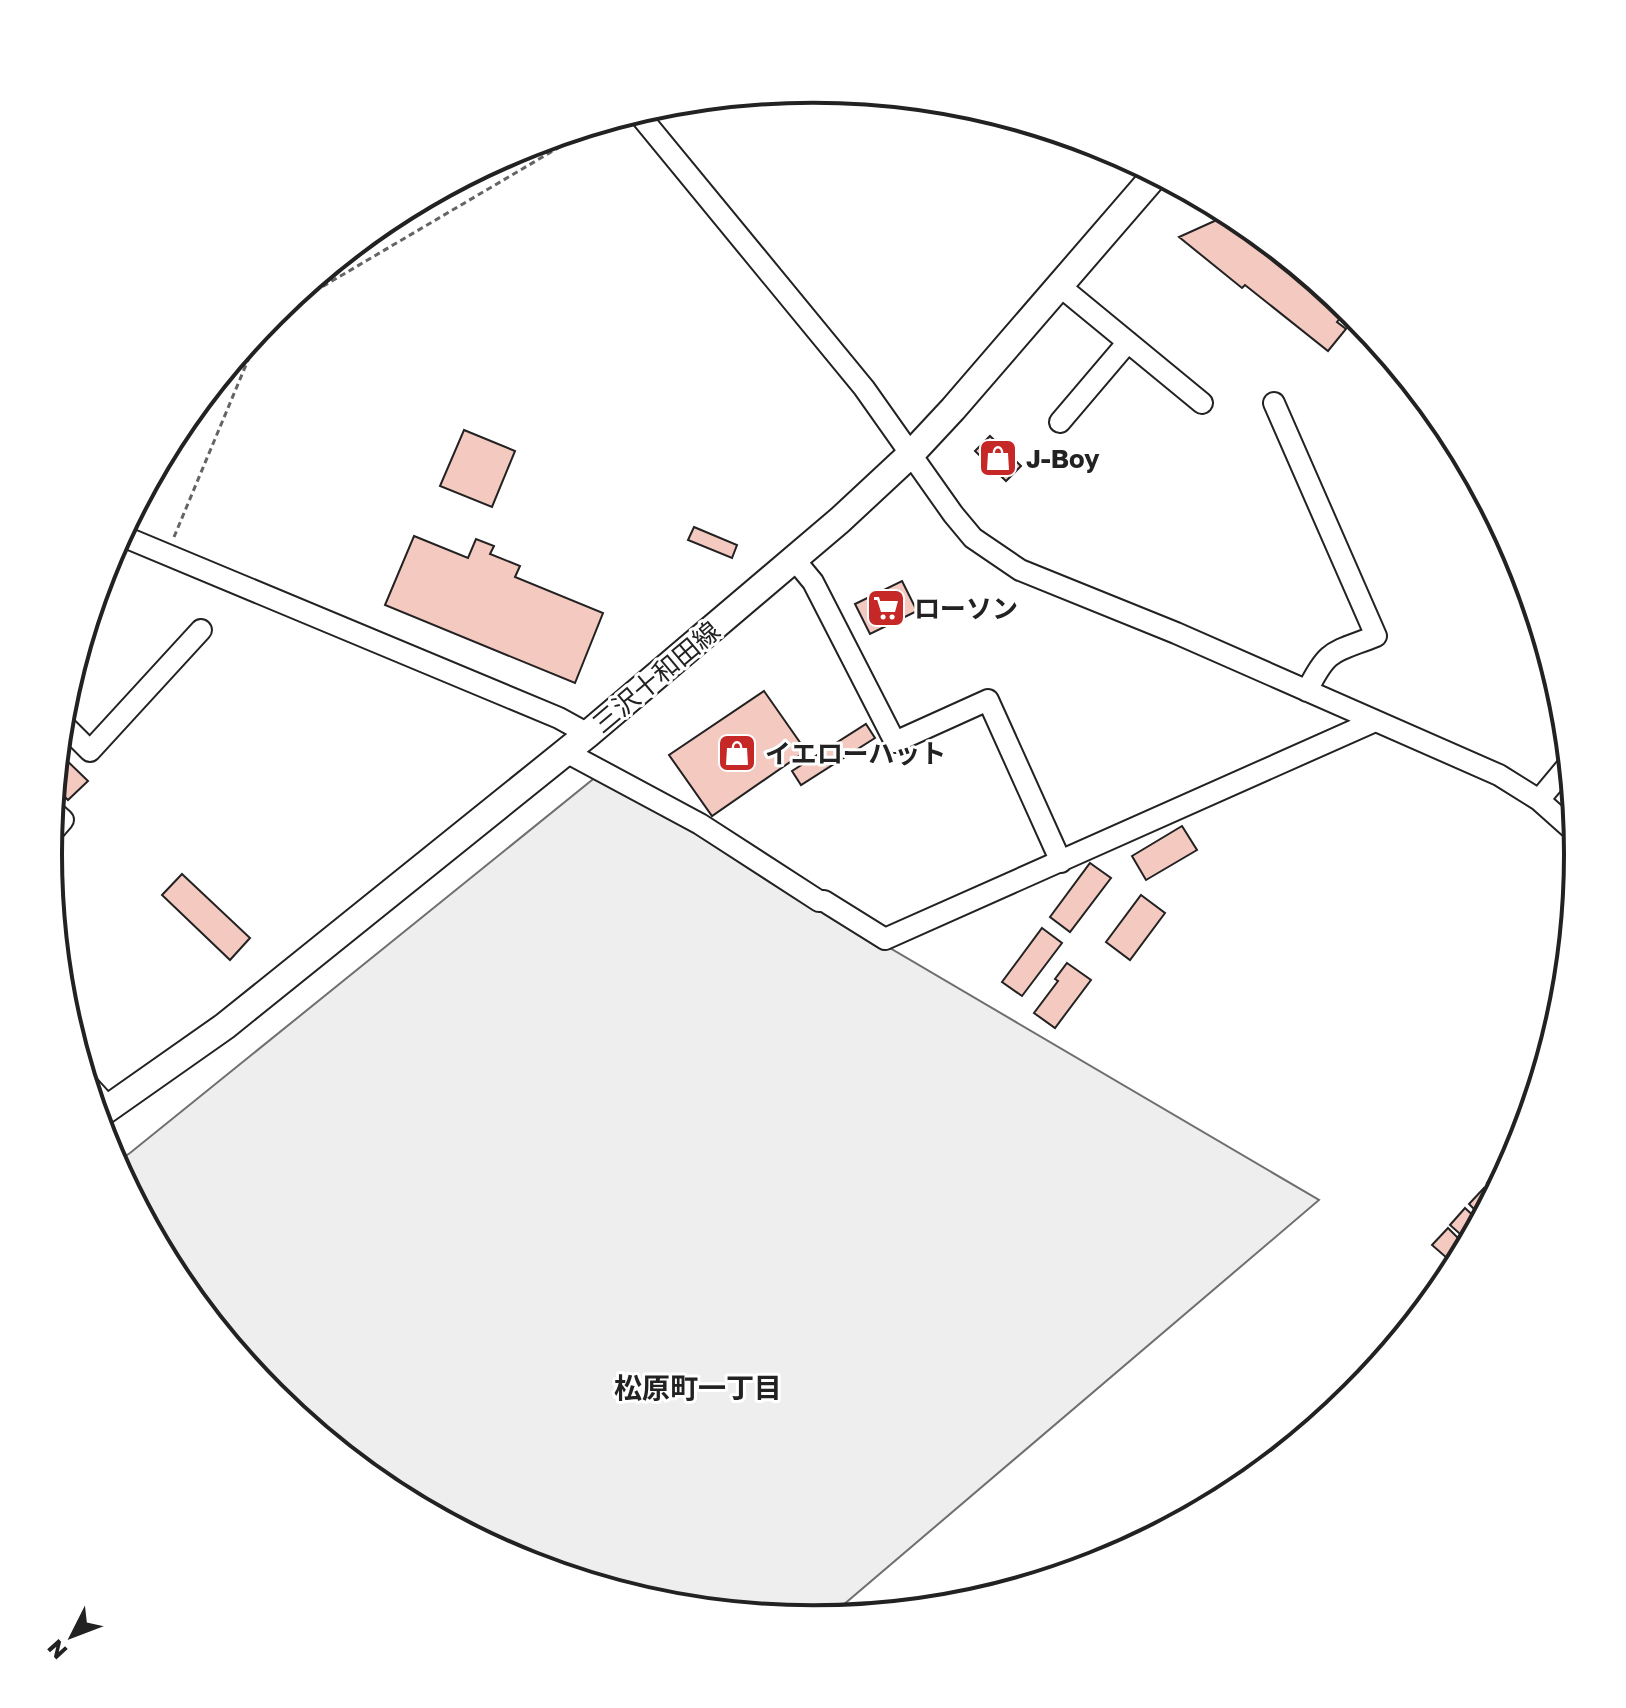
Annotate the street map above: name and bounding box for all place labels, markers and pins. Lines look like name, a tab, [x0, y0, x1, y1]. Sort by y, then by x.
shop icon: J-Boy	[977, 437, 1019, 479]
place label: J-Boy	[1026, 443, 1100, 474]
supermarket icon: ローソン	[865, 587, 907, 629]
place label: ローソン	[914, 593, 1018, 624]
shop icon: イエローハット	[716, 732, 758, 774]
place label: イエローハット	[765, 738, 946, 769]

